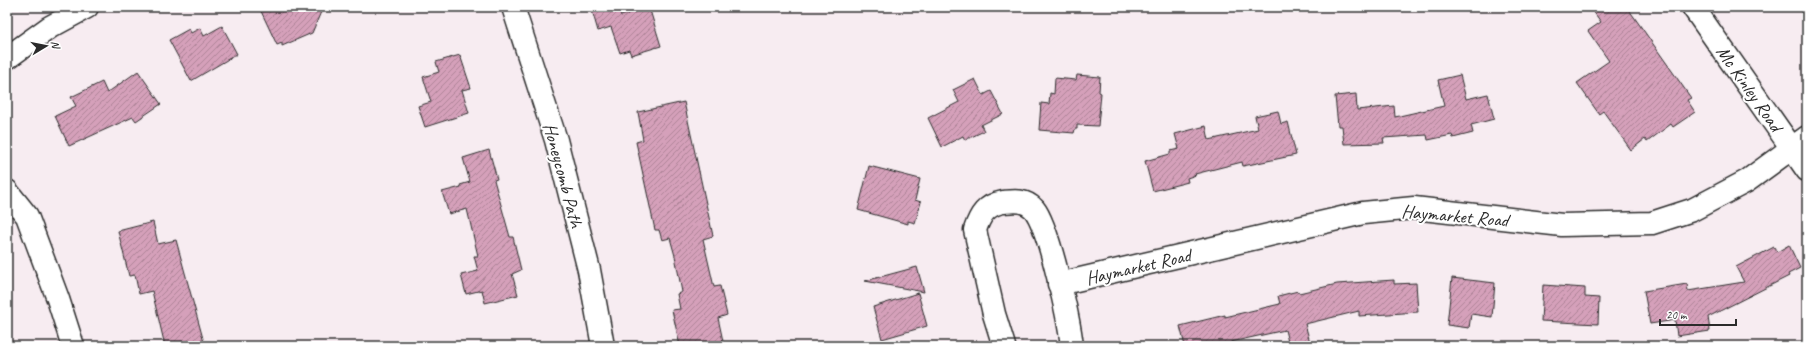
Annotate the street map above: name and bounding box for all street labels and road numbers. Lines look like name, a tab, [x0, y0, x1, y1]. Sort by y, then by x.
street label: Mc Kinley Road	[1711, 41, 1790, 139]
street label: Honeycomb Path	[538, 120, 589, 231]
street label: Haymarket Road	[1401, 199, 1512, 233]
street label: Haymarket Road	[1083, 243, 1196, 291]

